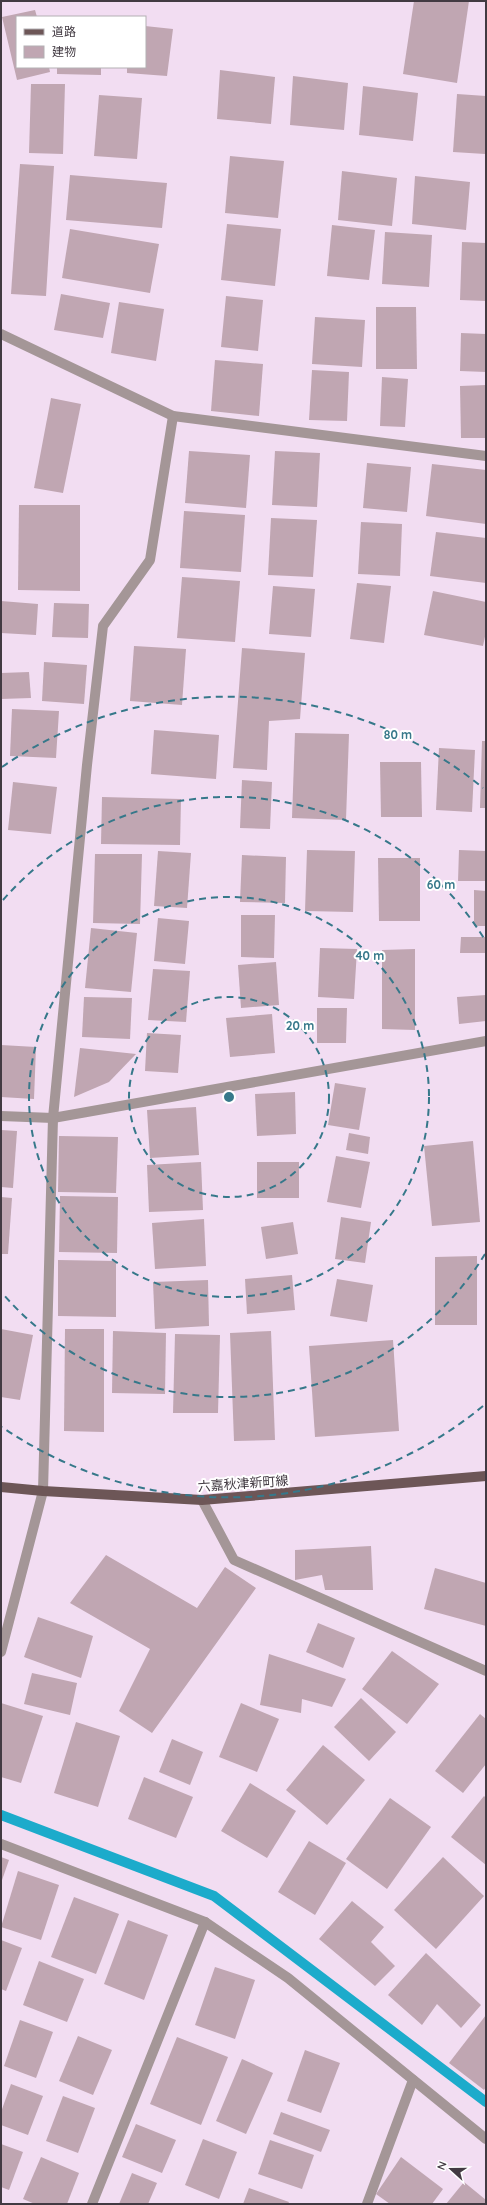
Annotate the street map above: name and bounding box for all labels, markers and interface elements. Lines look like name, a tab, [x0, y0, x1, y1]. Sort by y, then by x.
legend	[16, 16, 146, 68]
text: 道路	[52, 24, 76, 39]
text: 建物	[52, 44, 76, 59]
text: 80 m	[384, 727, 412, 742]
text: 60 m	[427, 877, 455, 892]
text: 40 m	[356, 948, 384, 963]
text: 20 m	[286, 1018, 314, 1033]
centre of rings	[222, 1090, 236, 1104]
street label: 六嘉秋津新町線	[197, 1472, 289, 1494]
north arrow	[431, 2149, 471, 2189]
text: N	[434, 2159, 450, 2172]

